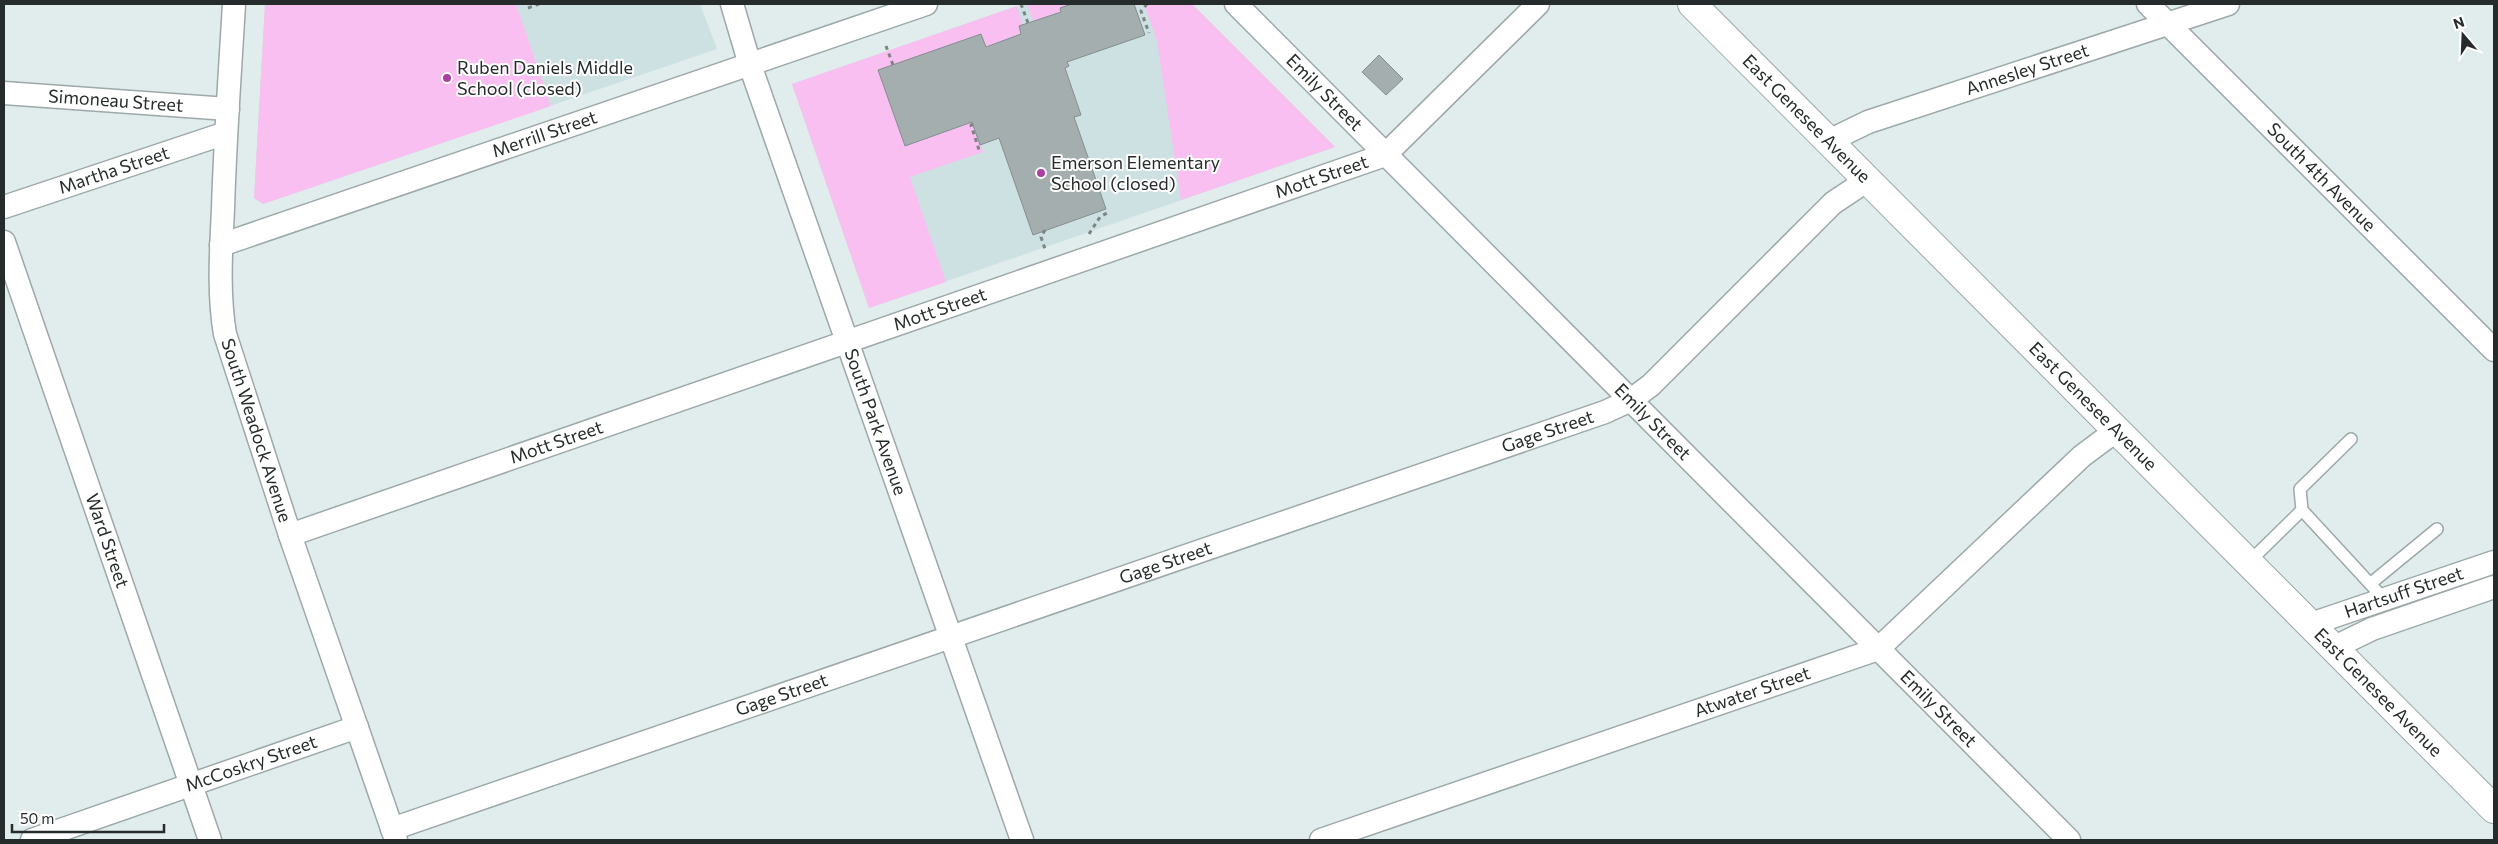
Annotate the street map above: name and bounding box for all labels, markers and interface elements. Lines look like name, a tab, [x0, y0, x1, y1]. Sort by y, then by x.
north arrow	[2438, 10, 2488, 60]
text: N	[2451, 12, 2466, 32]
street label: Annesley Street	[1963, 38, 2091, 99]
street label: Emily Street	[1282, 49, 1368, 135]
street label: East Genesee Avenue	[1738, 49, 1876, 187]
place label: Ruben Daniels Middle School (closed)	[457, 56, 633, 99]
marker: Ruben Daniels Middle School (closed)	[441, 72, 453, 84]
street label: Simoneau Street	[47, 84, 184, 116]
street label: Merrill Street	[489, 105, 600, 162]
street label: South 4th Avenue	[2263, 118, 2381, 235]
street label: Martha Street	[56, 141, 172, 198]
street label: Mott Street	[1272, 150, 1371, 202]
place label: Emerson Elementary School (closed)	[1051, 151, 1220, 194]
marker: Emerson Elementary School (closed)	[1035, 167, 1047, 179]
street label: Mott Street	[890, 282, 989, 335]
street label: South Weadock Avenue	[217, 335, 297, 525]
street label: East Genesee Avenue	[2025, 337, 2162, 474]
street label: South Park Avenue	[840, 346, 912, 498]
street label: Emily Street	[1610, 378, 1696, 464]
street label: Gage Street	[1498, 405, 1596, 457]
street label: Mott Street	[507, 415, 606, 468]
street label: Ward Street	[81, 490, 134, 591]
street label: Gage Street	[1116, 536, 1214, 588]
street label: Hartsuff Street	[2341, 561, 2466, 622]
street label: East Genesee Avenue	[2310, 623, 2447, 761]
street label: Atwater Street	[1691, 661, 1813, 721]
street label: Emily Street	[1896, 665, 1982, 751]
street label: Gage Street	[732, 668, 830, 720]
street label: McCoskry Street	[182, 730, 320, 796]
scale bar	[12, 802, 165, 834]
text: 50 m	[20, 809, 54, 827]

